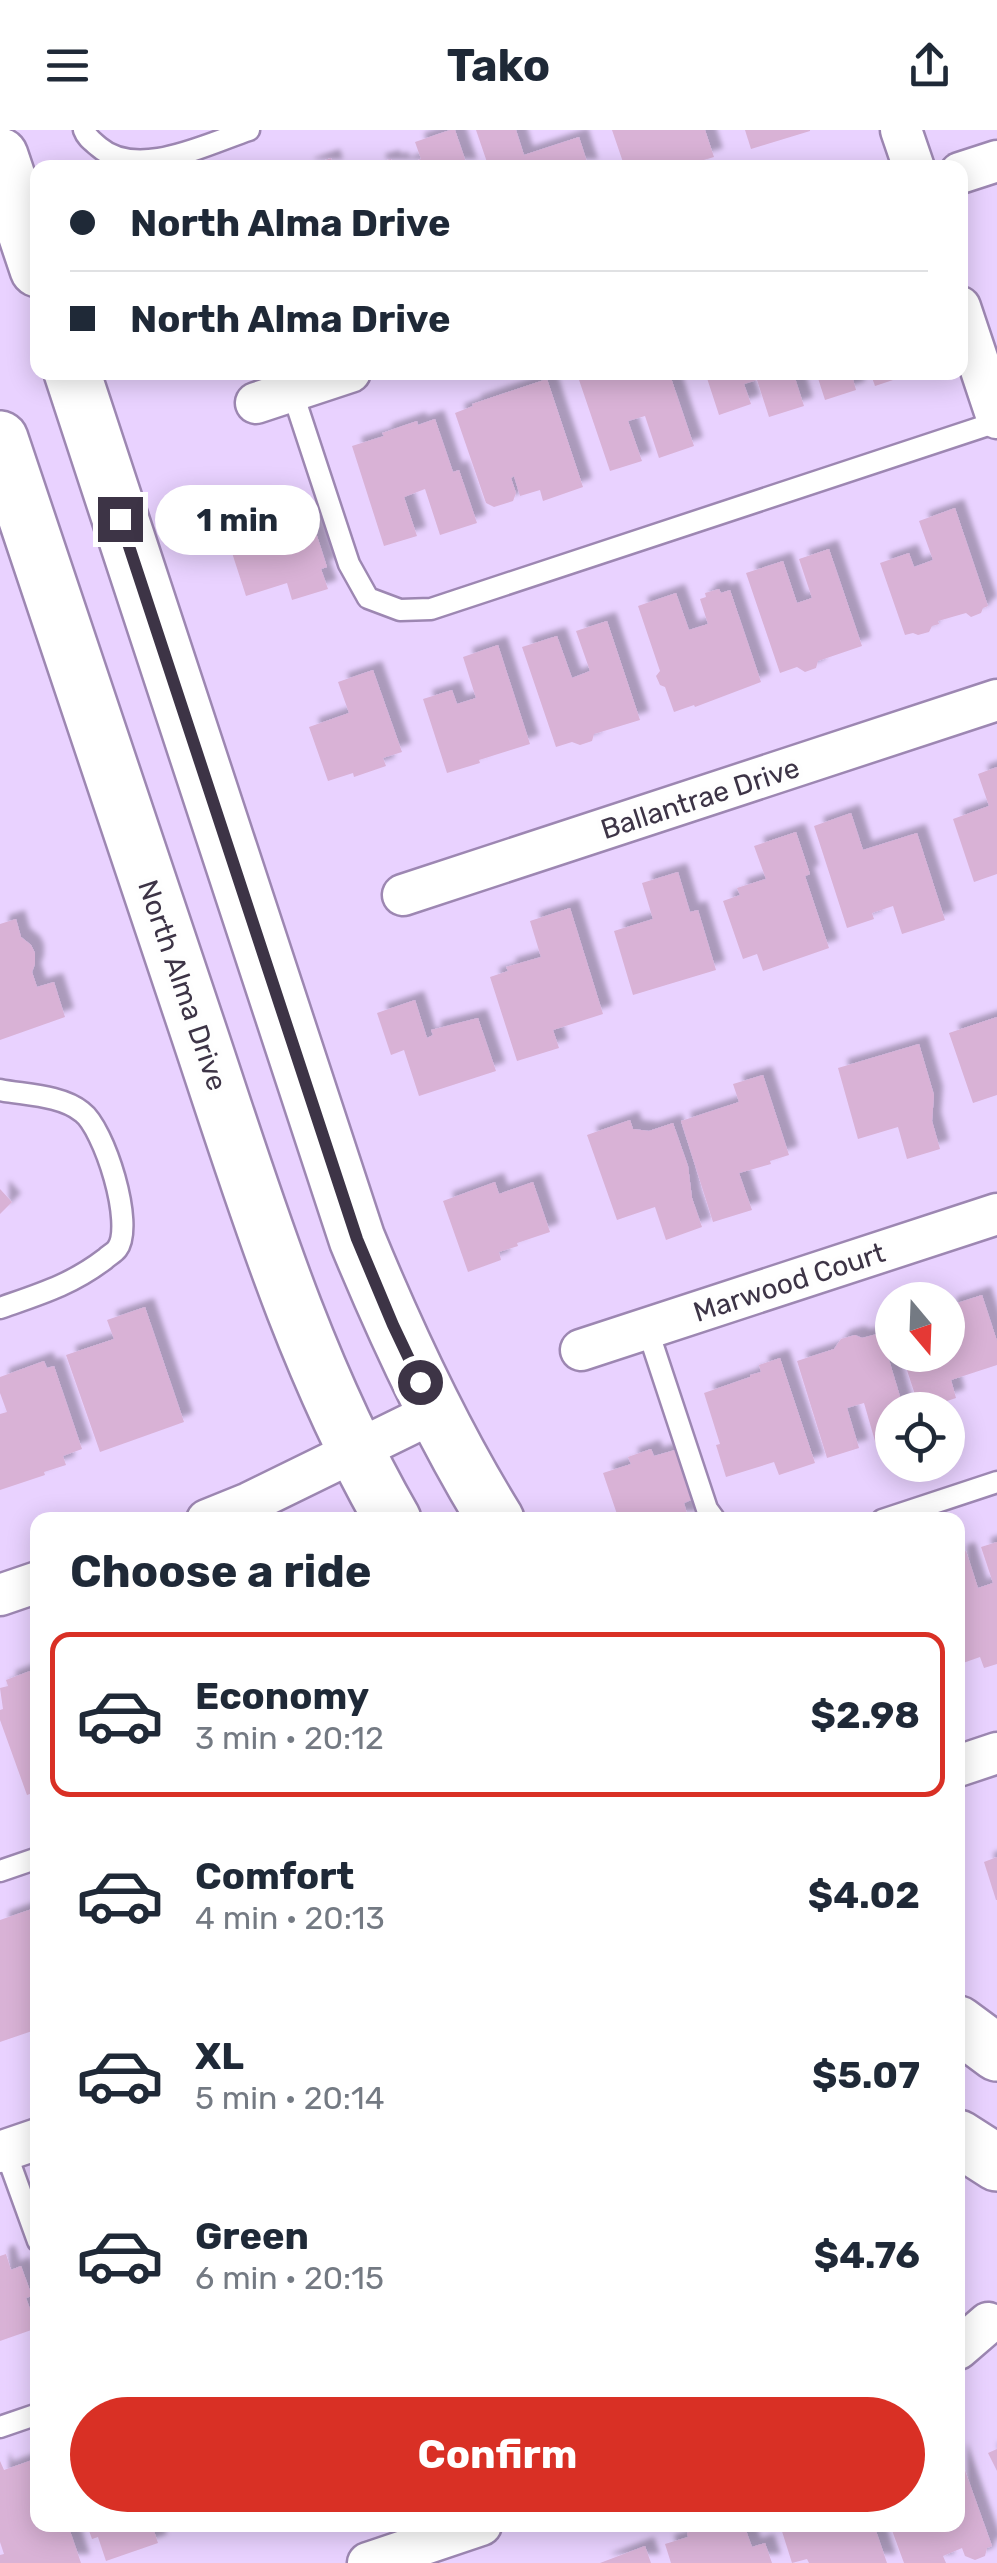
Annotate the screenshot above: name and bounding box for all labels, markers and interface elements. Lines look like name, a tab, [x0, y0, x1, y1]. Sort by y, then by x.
icon: menu	[40, 38, 95, 93]
icon: share	[902, 38, 957, 93]
text: Tako	[447, 39, 550, 92]
text: North Alma Drive	[130, 200, 451, 246]
text: North Alma Drive	[130, 296, 451, 342]
callout: 1 min	[155, 484, 320, 554]
route end	[98, 497, 143, 542]
text: 1 min	[197, 501, 278, 539]
street label: Ballantrae Drive	[597, 751, 804, 846]
street label: North Alma Drive	[131, 876, 234, 1095]
street label: Marwood Court	[689, 1236, 889, 1329]
north arrow	[875, 1282, 965, 1372]
map controls	[875, 1282, 965, 1482]
route start	[398, 1360, 443, 1405]
button: locate	[875, 1392, 965, 1482]
text: Choose a ride	[70, 1545, 372, 1598]
icon: car	[75, 1670, 165, 1760]
text: Economy	[195, 1673, 369, 1719]
text: $2.98	[811, 1692, 920, 1738]
text: 3 min · 20:12	[195, 1719, 384, 1757]
icon: car	[75, 1850, 165, 1940]
text: Comfort	[195, 1853, 354, 1899]
text: $4.02	[808, 1872, 920, 1918]
text: 4 min · 20:13	[195, 1899, 385, 1937]
icon: car	[75, 2030, 165, 2120]
text: XL	[195, 2033, 244, 2079]
text: $5.07	[812, 2052, 920, 2098]
text: 5 min · 20:14	[195, 2079, 385, 2117]
icon: car	[75, 2210, 165, 2300]
text: Green	[195, 2213, 309, 2259]
text: $4.76	[814, 2232, 920, 2278]
text: 6 min · 20:15	[195, 2259, 384, 2297]
button: Confirm	[70, 2397, 925, 2512]

